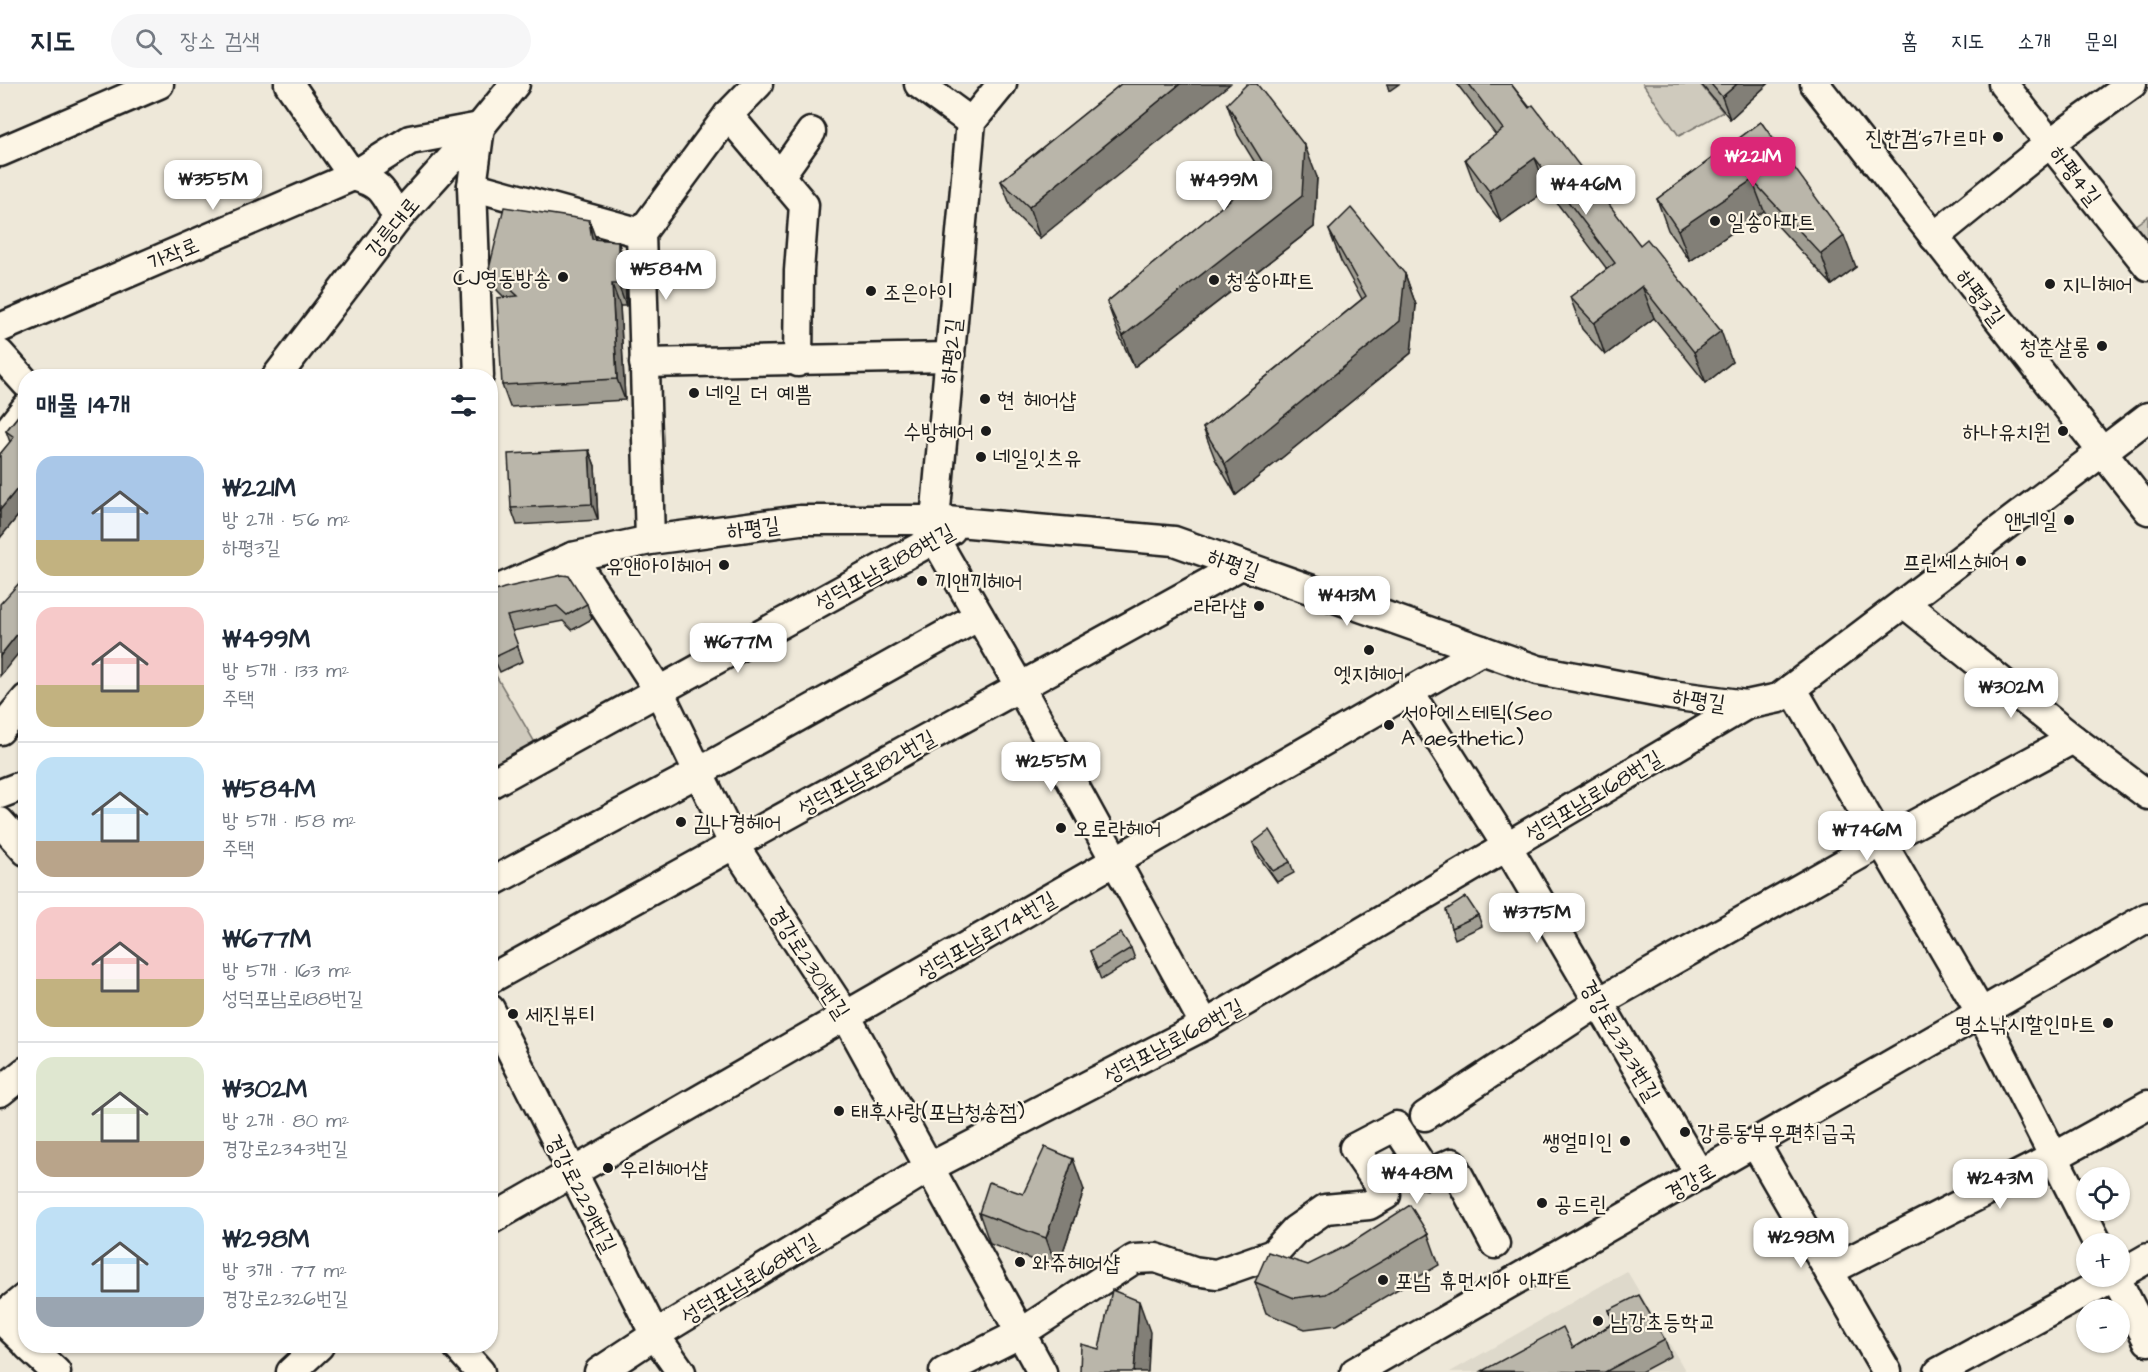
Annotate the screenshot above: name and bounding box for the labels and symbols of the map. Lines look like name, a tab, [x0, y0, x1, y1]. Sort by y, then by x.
place label: 진한겸's가르마	[1865, 123, 1986, 154]
marker: 진한겸's가르마	[1991, 130, 2005, 144]
pin: ₩221M	[1711, 137, 1795, 188]
street label: 하평4길	[2042, 140, 2108, 213]
pin: ₩355M	[171, 160, 255, 211]
pin: ₩499M	[1182, 161, 1266, 212]
pin: ₩446M	[1544, 165, 1628, 216]
street label: 강릉대로	[359, 191, 427, 265]
place label: 일송아파트	[1727, 207, 1816, 238]
marker: 일송아파트	[1708, 214, 1722, 228]
street label: 가작로	[143, 230, 204, 279]
pin: ₩584M	[624, 250, 708, 301]
place label: CJ영동방송	[453, 263, 551, 294]
street label: 하평3길	[1948, 263, 2012, 333]
place label: 청송아파트	[1226, 266, 1315, 297]
marker: CJ영동방송	[556, 270, 570, 284]
place label: 지니헤어	[2062, 270, 2133, 301]
marker: 청송아파트	[1207, 273, 1221, 287]
place label: 조은아이	[883, 277, 954, 308]
marker: 지니헤어	[2043, 277, 2057, 291]
marker: 조은아이	[864, 284, 878, 298]
street label: 하평2길	[933, 317, 970, 385]
place label: 청춘살롱	[2019, 332, 2090, 363]
marker: 청춘살롱	[2095, 339, 2109, 353]
place label: 네일 더 예쁨	[706, 379, 812, 410]
place label: 현 헤어샵	[997, 385, 1077, 416]
marker: 네일 더 예쁨	[687, 386, 701, 400]
marker: 현 헤어샵	[978, 392, 992, 406]
place label: 수방헤어	[903, 417, 974, 448]
place label: 하나유치원	[1962, 417, 2051, 448]
marker: 수방헤어	[979, 424, 993, 438]
marker: 하나유치원	[2056, 424, 2070, 438]
place label: 네일잇츠유	[993, 443, 1082, 474]
marker: 네일잇츠유	[974, 450, 988, 464]
place label: 앤네일	[2004, 506, 2057, 537]
street label: 하평길	[725, 509, 782, 548]
marker: 앤네일	[2062, 513, 2076, 527]
street label: 성덕포남로188번길	[809, 516, 960, 619]
street label: 하평길	[1203, 541, 1264, 588]
place label: 프린세스헤어	[1903, 547, 2009, 578]
place label: 유앤아이헤어	[606, 551, 712, 582]
marker: 프린세스헤어	[2014, 554, 2028, 568]
marker: 유앤아이헤어	[717, 558, 731, 572]
place label: 끼앤끼헤어	[934, 567, 1023, 598]
marker: 끼앤끼헤어	[915, 574, 929, 588]
pin: ₩413M	[1305, 576, 1389, 627]
place label: 라라샵	[1194, 592, 1247, 623]
marker: 라라샵	[1252, 599, 1266, 613]
pin: ₩677M	[696, 623, 780, 674]
marker: 엣지헤어	[1362, 643, 1376, 657]
place label: 엣지헤어	[1334, 659, 1404, 690]
pin: ₩302M	[1969, 668, 2053, 719]
street label: 하평길	[1670, 681, 1728, 720]
place label: 서아에스테틱(Seo A aesthetic)	[1401, 698, 1553, 754]
marker: 서아에스테틱(Seo A aesthetic)	[1382, 718, 1396, 732]
street label: 성덕포남로182번길	[792, 722, 942, 824]
pin: ₩255M	[1009, 742, 1093, 793]
street label: 성덕포남로168번길	[1519, 743, 1668, 849]
place label: 김나경헤어	[693, 808, 782, 839]
pin: ₩746M	[1825, 811, 1909, 862]
place label: 오로라헤어	[1073, 814, 1162, 845]
marker: 김나경헤어	[674, 815, 688, 829]
marker: 오로라헤어	[1054, 821, 1068, 835]
street label: 성덕포남로174번길	[912, 884, 1062, 989]
pin: ₩375M	[1495, 893, 1579, 944]
street label: 경강로2301번길	[761, 900, 857, 1026]
street label: 경강로2323번길	[1572, 974, 1667, 1108]
street label: 성덕포남로168번길	[1098, 991, 1250, 1091]
place label: 세진뷰티	[525, 1000, 596, 1031]
marker: 세진뷰티	[506, 1007, 520, 1021]
place label: 명소낚시할인마트	[1954, 1009, 2096, 1040]
marker: 명소낚시할인마트	[2101, 1016, 2115, 1030]
place label: 태후사랑(포남청송점)	[851, 1097, 1025, 1128]
marker: 태후사랑(포남청송점)	[832, 1104, 846, 1118]
place label: 강릉동부우편취급국	[1697, 1118, 1856, 1149]
marker: 강릉동부우편취급국	[1678, 1125, 1692, 1139]
place label: 쌩얼미인	[1542, 1127, 1613, 1158]
street label: 경강로2291번길	[538, 1129, 624, 1258]
marker: 쌩얼미인	[1618, 1134, 1632, 1148]
place label: 우리헤어샵	[620, 1154, 709, 1185]
pin: ₩448M	[1375, 1154, 1459, 1205]
street label: 경강로	[1660, 1156, 1721, 1209]
pin: ₩243M	[1958, 1159, 2042, 1210]
marker: 우리헤어샵	[601, 1161, 615, 1175]
place label: 공드린	[1554, 1189, 1607, 1220]
marker: 공드린	[1535, 1196, 1549, 1210]
pin: ₩298M	[1759, 1218, 1843, 1269]
street label: 성덕포남로168번길	[675, 1226, 824, 1332]
place label: 와쥬헤어샵	[1032, 1248, 1121, 1279]
marker: 와쥬헤어샵	[1013, 1255, 1027, 1269]
place label: 포남 휴먼시아 아파트	[1395, 1266, 1572, 1297]
marker: 포남 휴먼시아 아파트	[1376, 1273, 1390, 1287]
place label: 남강초등학교	[1610, 1307, 1716, 1338]
marker: 남강초등학교	[1591, 1314, 1605, 1328]

